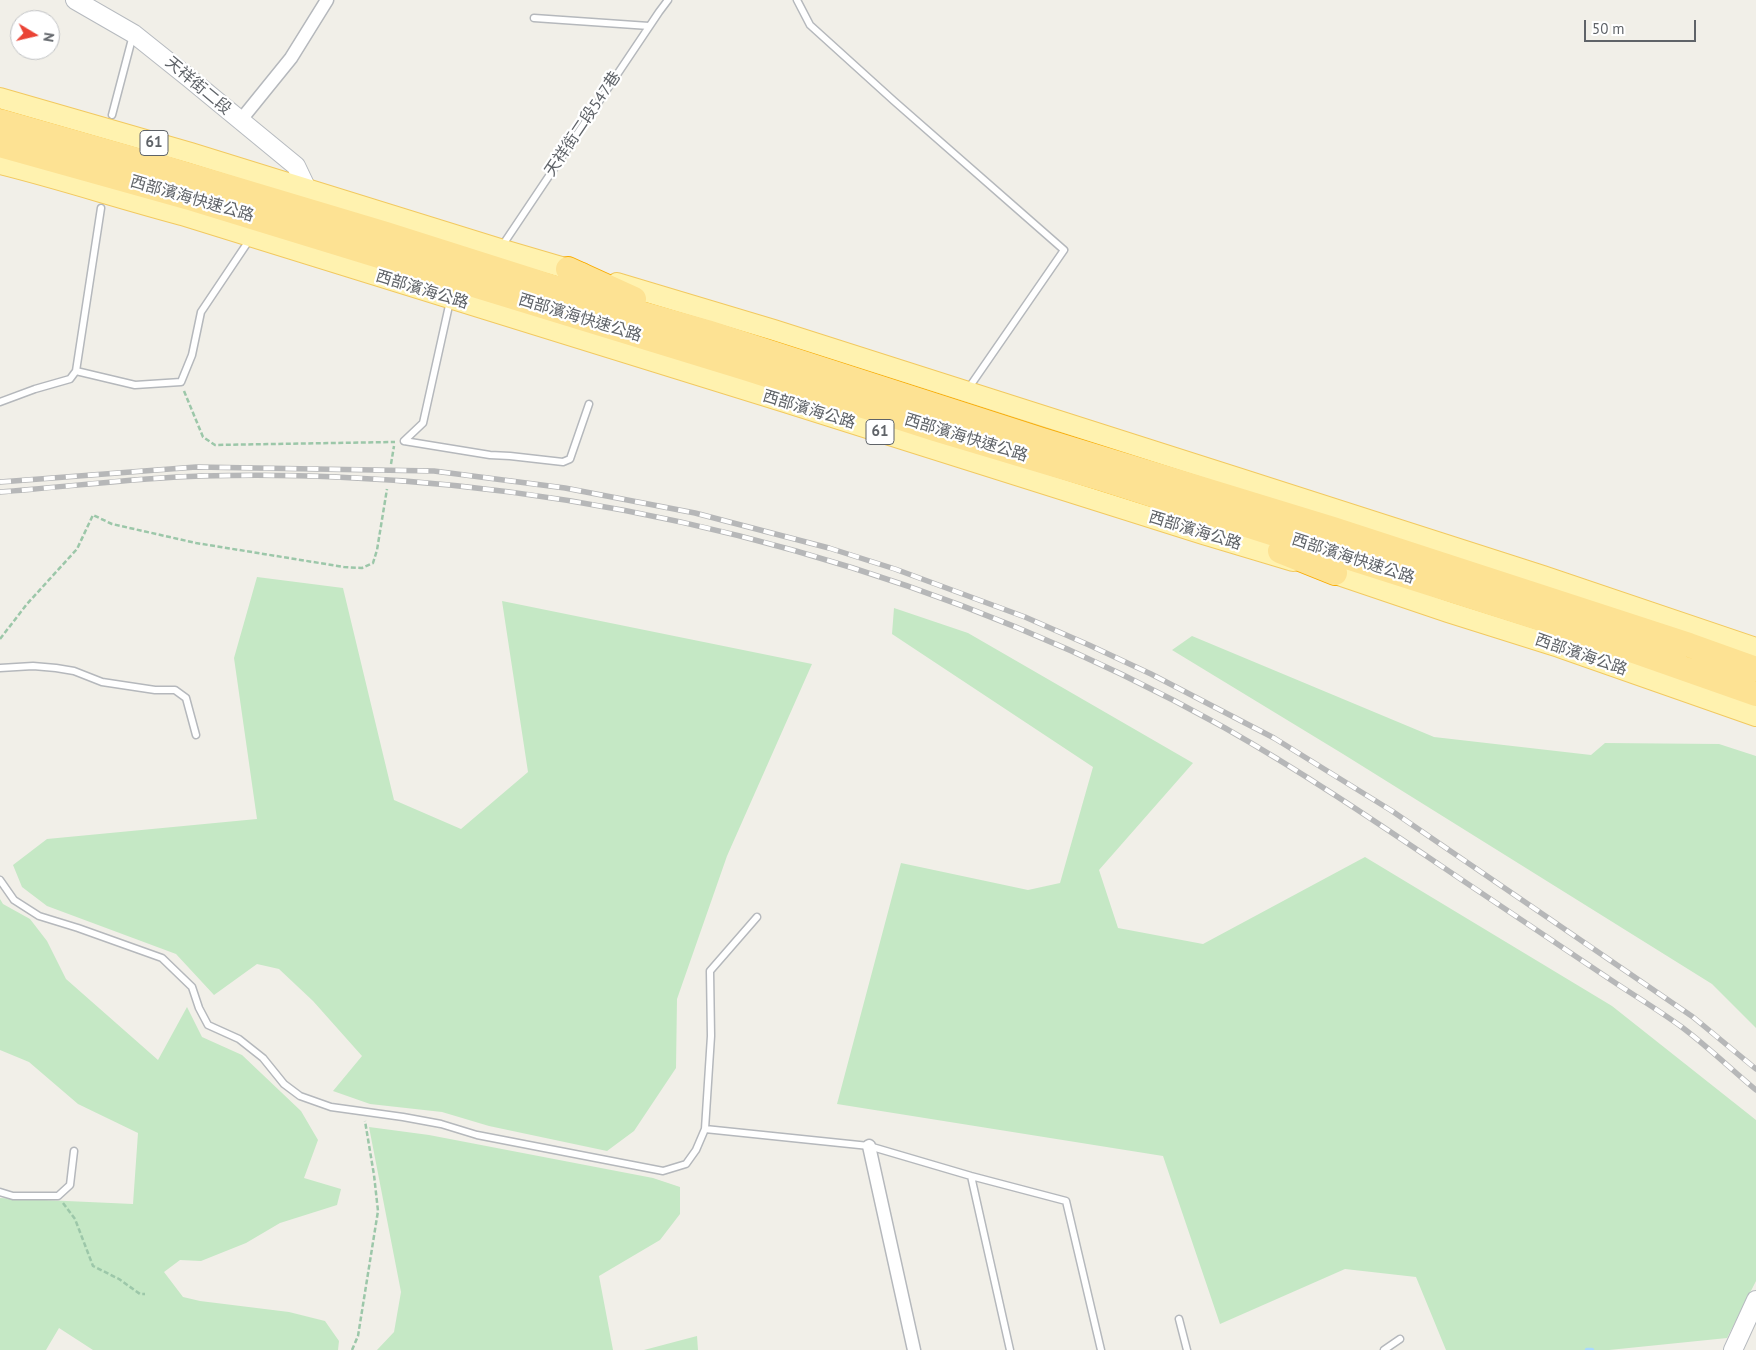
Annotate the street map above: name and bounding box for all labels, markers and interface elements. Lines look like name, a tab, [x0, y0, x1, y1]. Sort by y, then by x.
north arrow	[10, 10, 60, 60]
scale bar	[1586, 10, 1698, 42]
text: 50 m	[1592, 19, 1625, 38]
text: N	[39, 31, 58, 43]
street label: 天祥街二段	[161, 53, 235, 119]
street label: 天祥街二段547巷	[541, 68, 625, 180]
road number: 61	[140, 130, 168, 156]
street label: 西部濱海快速公路	[128, 172, 256, 226]
street label: 西部濱海公路	[373, 267, 471, 313]
street label: 西部濱海快速公路	[516, 290, 644, 346]
street label: 西部濱海公路	[760, 387, 858, 433]
street label: 西部濱海快速公路	[902, 410, 1030, 466]
road number: 61	[866, 420, 894, 444]
street label: 西部濱海公路	[1146, 508, 1244, 554]
street label: 西部濱海快速公路	[1289, 530, 1417, 588]
street label: 西部濱海公路	[1532, 630, 1630, 680]

